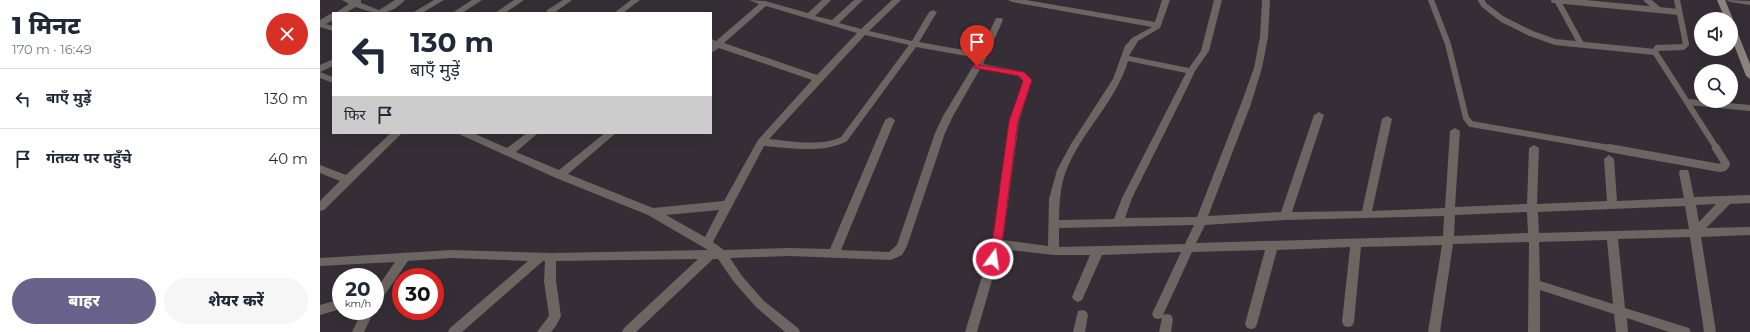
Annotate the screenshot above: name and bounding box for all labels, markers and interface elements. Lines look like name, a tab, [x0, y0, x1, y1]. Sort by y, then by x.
text: 1 मिनट	[12, 11, 80, 40]
map controls	[1694, 12, 1738, 108]
button: sound	[1694, 12, 1738, 56]
button: close	[266, 13, 308, 55]
text: 130 m	[410, 25, 494, 59]
pin	[960, 25, 994, 66]
icon: left	[344, 28, 396, 80]
icon: arrive	[966, 31, 988, 53]
text: 170 m · 16:49	[12, 41, 92, 57]
text: बाएँ मुड़ें	[410, 59, 460, 81]
button: search	[1694, 64, 1738, 108]
icon: left	[12, 88, 34, 110]
text: बाएँ मुड़ें	[46, 88, 91, 107]
text: 130 m	[264, 89, 308, 108]
icon: arrive	[374, 104, 396, 126]
text: फिर	[344, 105, 366, 124]
icon: arrive	[12, 148, 34, 170]
text: गंतव्य पर पहुँचे	[46, 148, 132, 167]
text: 40 m	[268, 149, 308, 168]
position arrow	[972, 238, 1014, 280]
speed limit sign: 30	[392, 268, 444, 320]
text: 20	[345, 277, 371, 301]
button: बाहर	[12, 278, 156, 324]
button: शेयर करें	[164, 278, 308, 324]
text: km/h	[345, 297, 371, 310]

